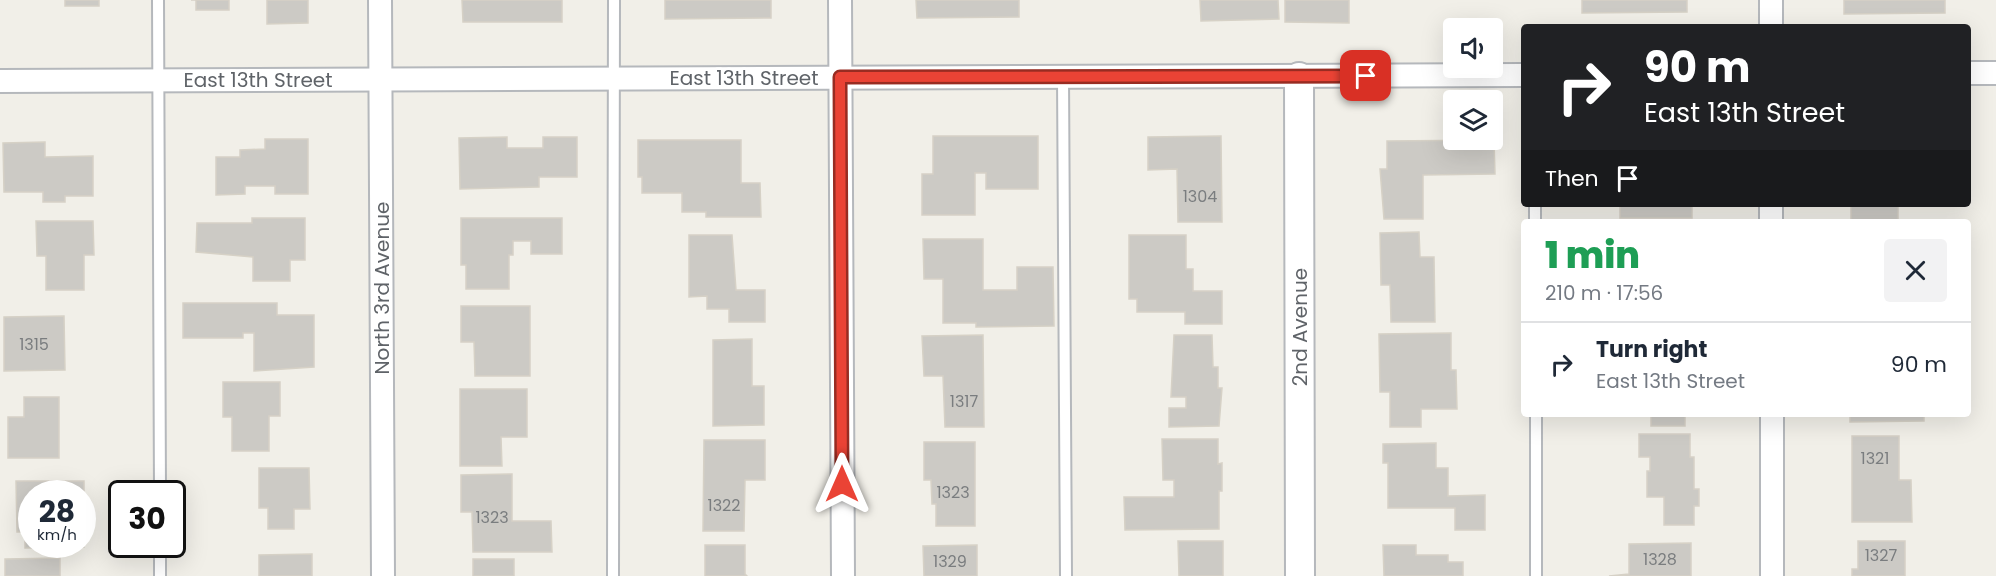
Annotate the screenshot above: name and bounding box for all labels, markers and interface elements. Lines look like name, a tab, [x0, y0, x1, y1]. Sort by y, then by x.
map controls	[1443, 18, 1503, 150]
button: sound	[1443, 18, 1503, 78]
text: 90 m	[1644, 38, 1751, 97]
icon: right	[1545, 48, 1623, 126]
pin	[1340, 50, 1391, 101]
icon: arrive	[1349, 59, 1382, 92]
street label: East 13th Street	[670, 64, 819, 92]
street label: East 13th Street	[184, 66, 333, 94]
button: layers	[1443, 90, 1503, 150]
text: East 13th Street	[1644, 94, 1845, 131]
icon: arrive	[1611, 162, 1644, 195]
text: Then	[1545, 163, 1599, 194]
house number: 1304	[1183, 185, 1217, 208]
street label: North 3rd Avenue	[368, 202, 396, 374]
text: 1 min	[1545, 230, 1640, 281]
button: close	[1884, 239, 1947, 302]
street label: 2nd Avenue	[1286, 268, 1314, 386]
text: 210 m · 17:56	[1545, 279, 1663, 307]
house number: 1315	[19, 333, 49, 356]
text: Turn right	[1596, 334, 1707, 365]
icon: right	[1545, 348, 1578, 381]
text: 90 m	[1891, 349, 1947, 380]
text: East 13th Street	[1596, 367, 1745, 395]
house number: 1317	[950, 390, 978, 413]
house number: 1321	[1861, 447, 1889, 470]
position arrow	[810, 452, 874, 516]
speed limit sign: 30	[108, 480, 186, 558]
house number: 1323	[936, 481, 970, 504]
text: 28	[39, 490, 75, 533]
house number: 1322	[708, 494, 740, 517]
house number: 1323	[475, 506, 509, 529]
text: km/h	[37, 524, 77, 545]
house number: 1327	[1865, 544, 1898, 567]
house number: 1328	[1643, 548, 1677, 571]
house number: 1329	[933, 550, 967, 573]

